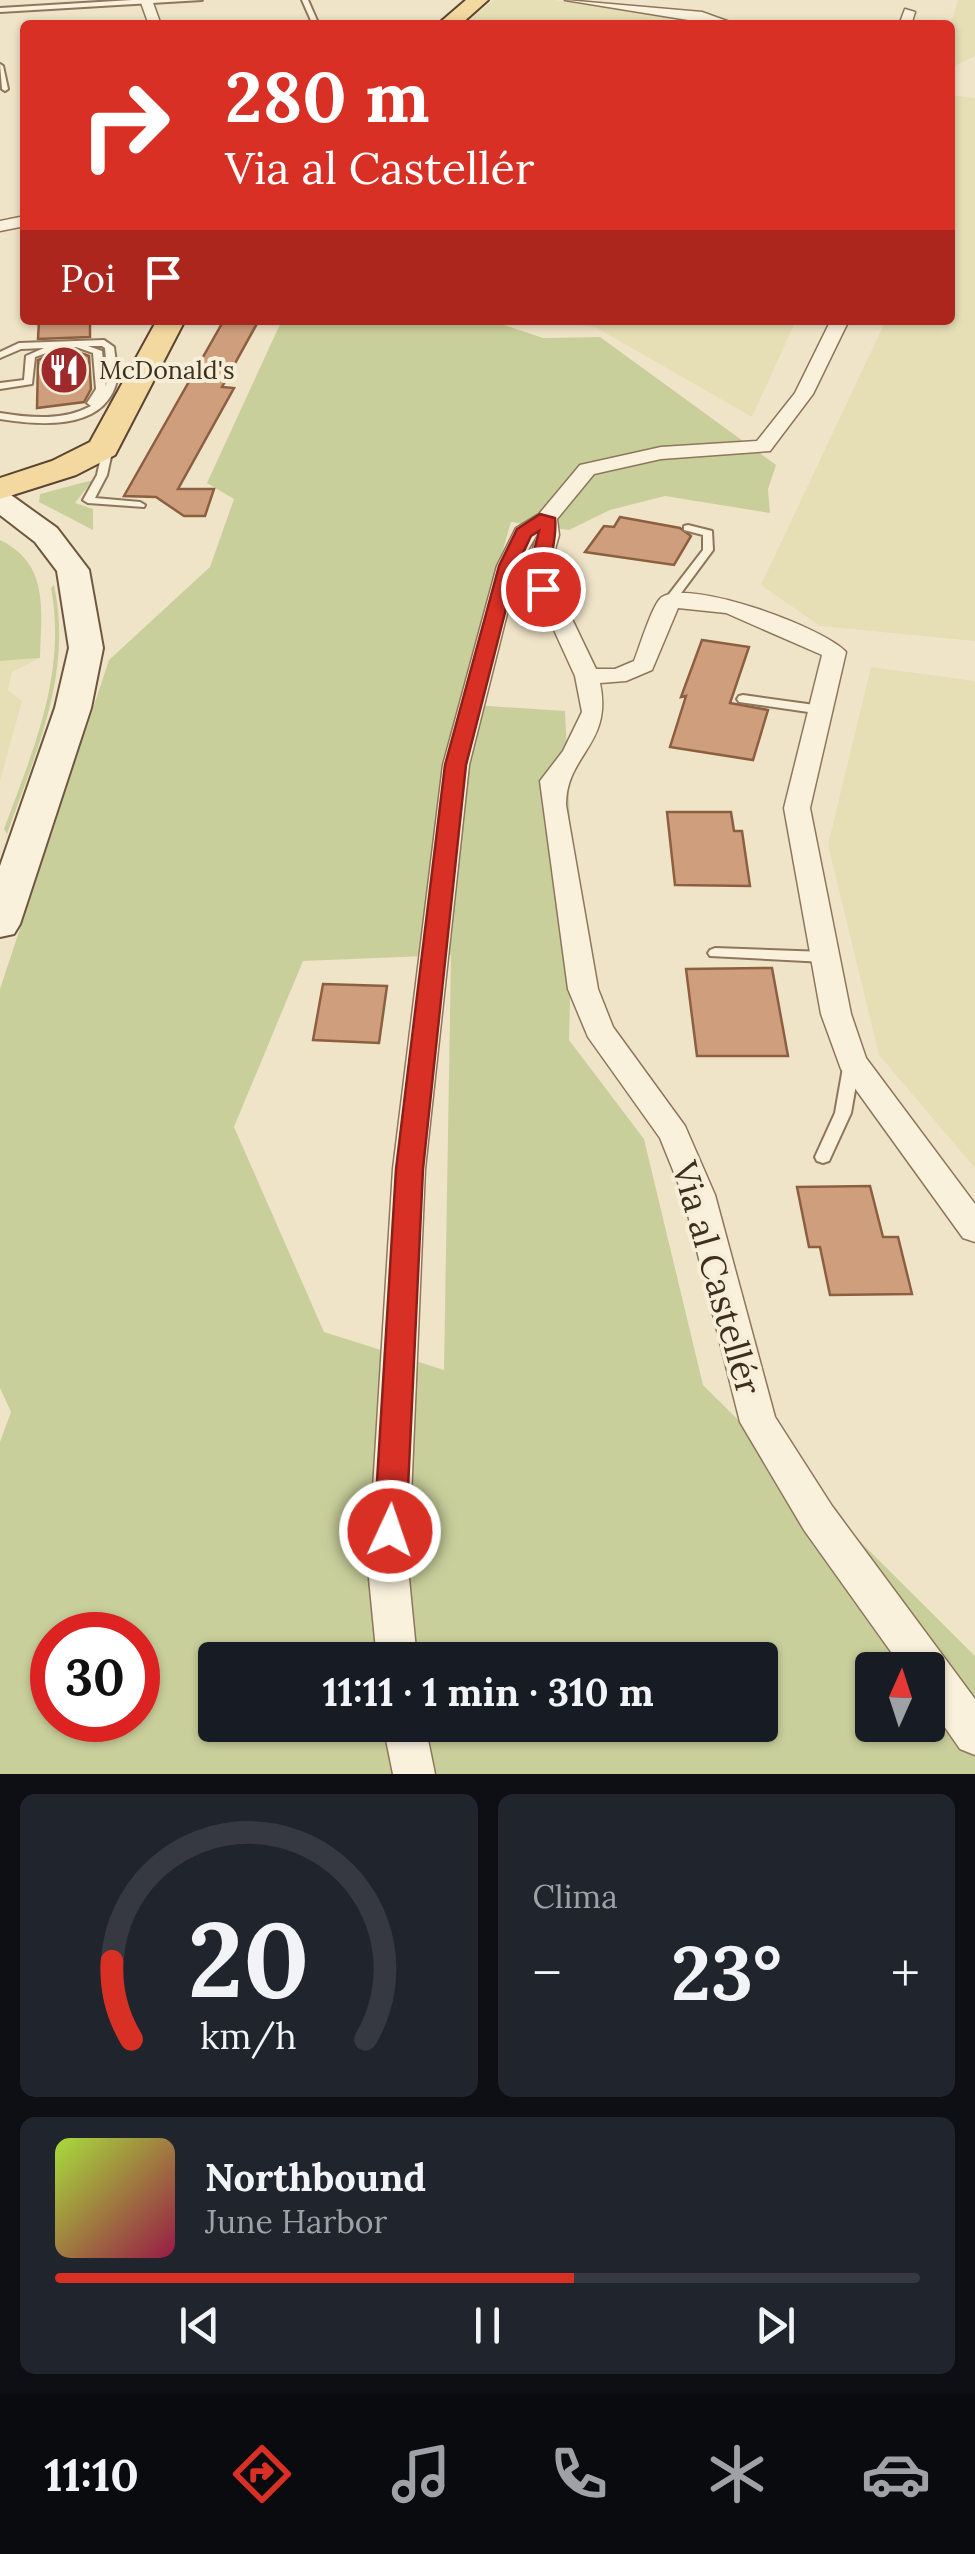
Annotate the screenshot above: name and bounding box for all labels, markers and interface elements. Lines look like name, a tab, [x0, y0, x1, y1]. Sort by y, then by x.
text: 280 m	[225, 52, 430, 141]
icon: right	[60, 60, 190, 190]
text: Via al Castellér	[225, 139, 534, 196]
icon: arrive	[136, 250, 191, 305]
text: Poi	[60, 254, 116, 302]
restaurant icon: McDonald's	[38, 344, 90, 396]
place label: McDonald's	[99, 354, 234, 386]
pin	[501, 547, 586, 632]
icon: arrive	[516, 562, 571, 617]
street label: Via al Castellér	[662, 1155, 772, 1400]
position arrow	[338, 1479, 442, 1583]
speed limit sign: 30	[30, 1612, 160, 1742]
north arrow	[855, 1652, 945, 1742]
map controls	[855, 1652, 945, 1742]
text: 11:11 · 1 min · 310 m	[322, 1668, 654, 1716]
text: Clima	[533, 1876, 618, 1917]
text: 20	[188, 1892, 310, 2025]
text: 23°	[671, 1925, 782, 2021]
text: −	[533, 1938, 562, 2008]
text: +	[891, 1938, 920, 2008]
text: km/h	[200, 2013, 297, 2059]
text: Northbound	[205, 2153, 426, 2201]
text: June Harbor	[205, 2201, 387, 2242]
icon: previous	[172, 2298, 227, 2353]
icon: pause	[460, 2298, 515, 2353]
icon: next	[748, 2298, 803, 2353]
icon: directions	[227, 2439, 297, 2509]
icon: music	[386, 2439, 456, 2509]
icon: phone	[544, 2439, 614, 2509]
icon: climate	[702, 2439, 772, 2509]
icon: car	[861, 2439, 931, 2509]
text: 11:10	[44, 2446, 139, 2503]

